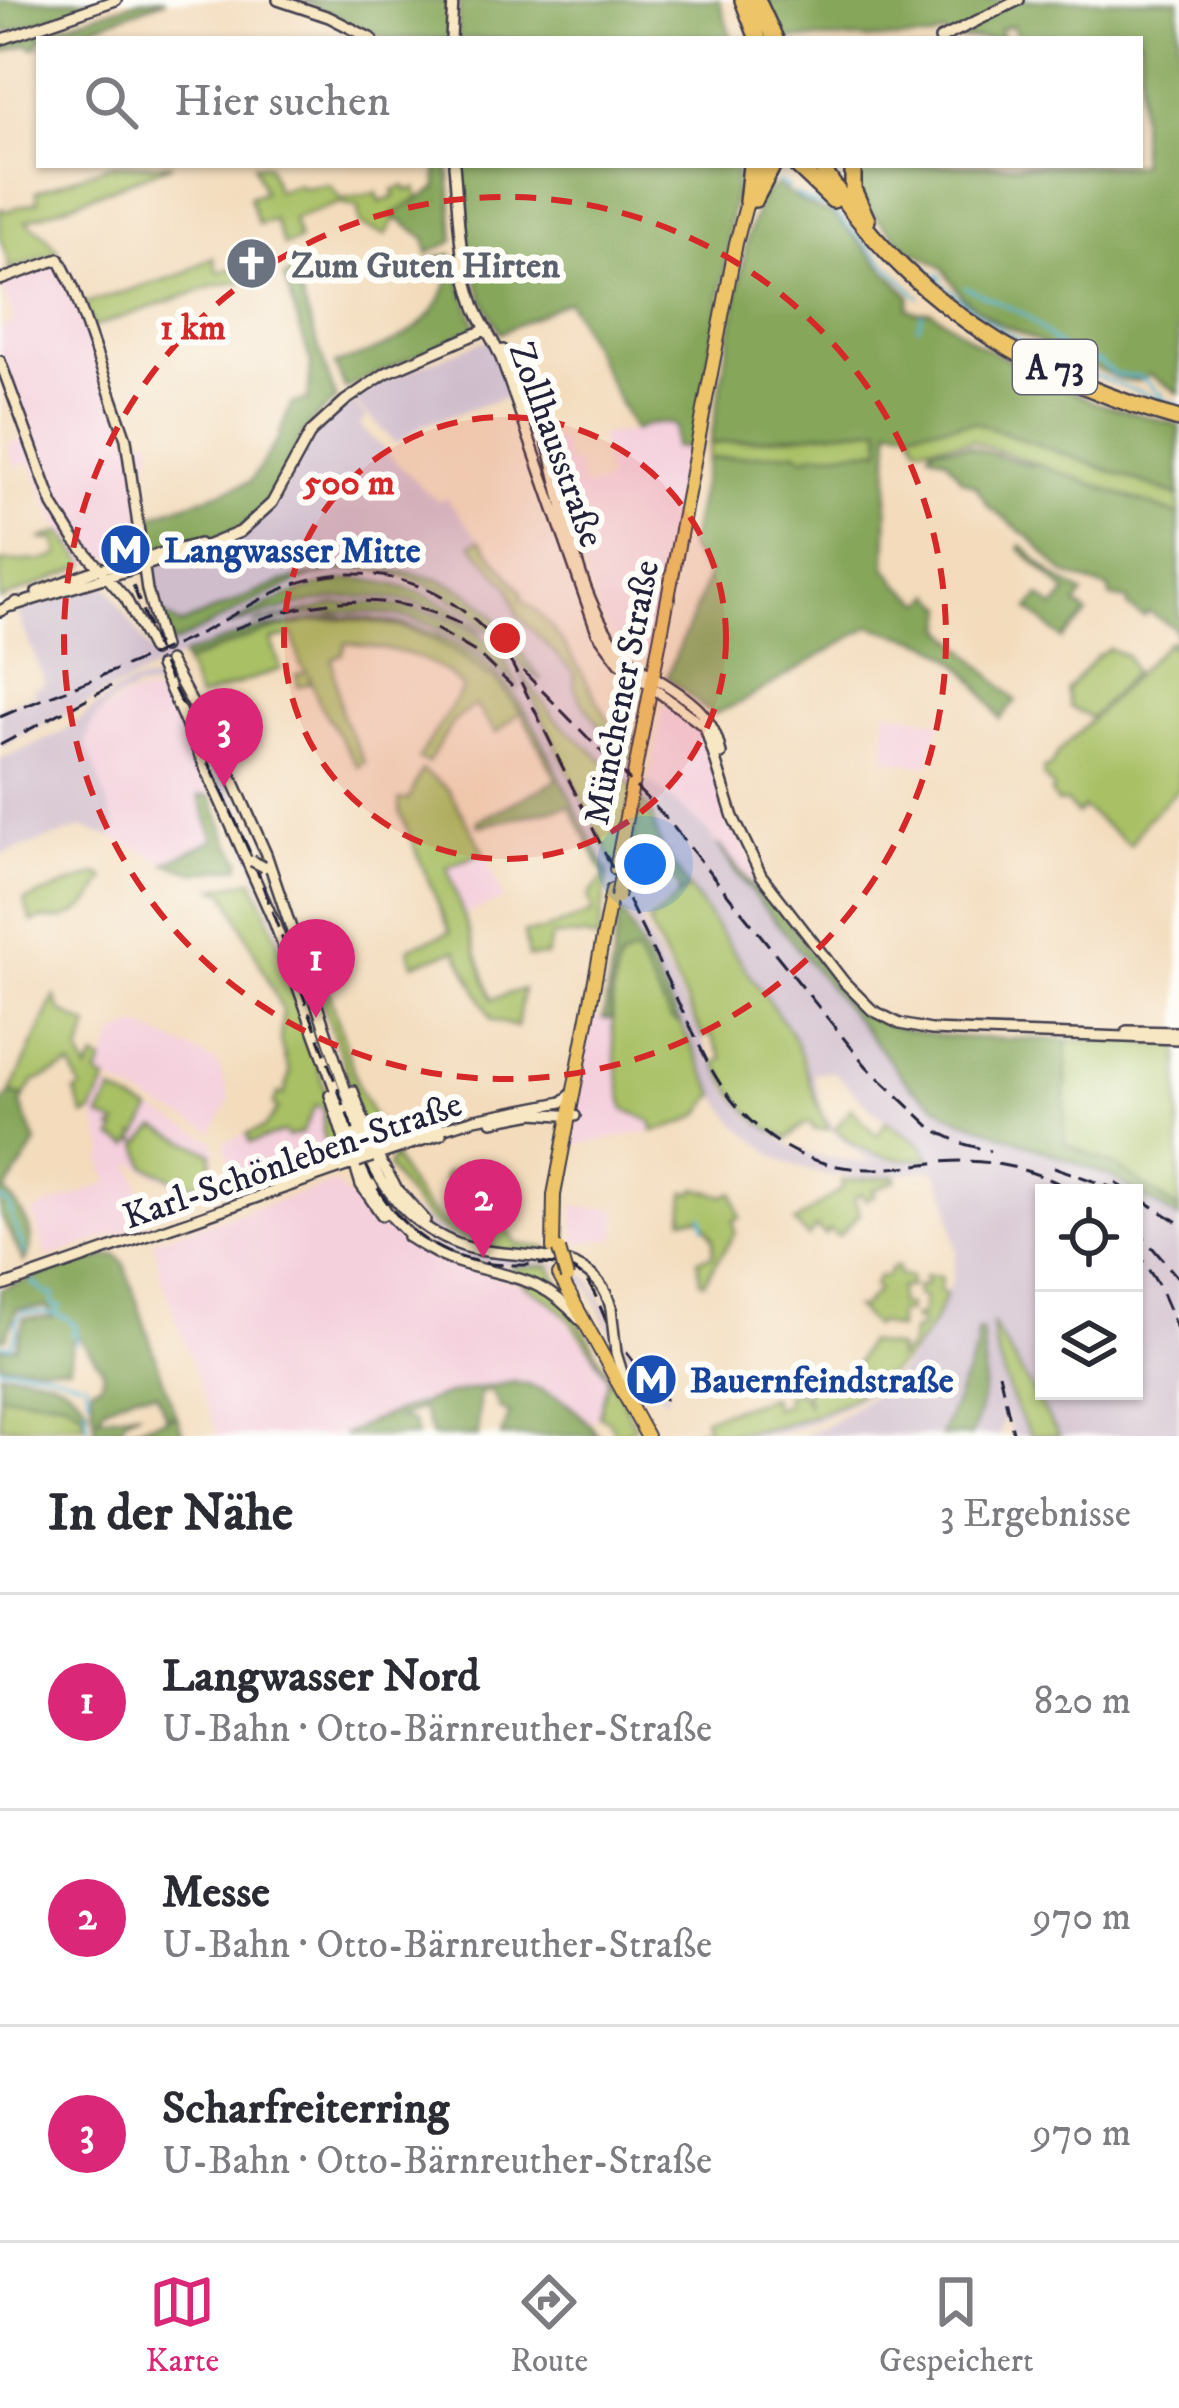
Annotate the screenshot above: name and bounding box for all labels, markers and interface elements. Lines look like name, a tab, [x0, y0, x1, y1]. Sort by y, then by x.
search box	[36, 36, 1143, 168]
icon: search	[78, 69, 144, 135]
text: Hier suchen	[174, 74, 390, 130]
church icon: Zum Guten Hirten	[224, 236, 280, 292]
place label: Zum Guten Hirten	[291, 244, 560, 289]
text: 1 km	[160, 306, 226, 351]
street label: Zollhausstraße	[498, 336, 613, 553]
road number: A 73	[1013, 340, 1097, 394]
text: 500 m	[302, 461, 395, 506]
metro station icon: Langwasser Mitte	[97, 521, 153, 577]
place label: Langwasser Mitte	[164, 529, 421, 574]
street label: Münchener Straße	[575, 557, 670, 828]
centre of rings	[484, 617, 526, 659]
pin: 3	[185, 688, 263, 787]
your location	[615, 834, 675, 894]
pin: 1	[277, 919, 355, 1018]
street label: Karl-Schönleben-Straße	[118, 1082, 468, 1240]
pin: 2	[444, 1159, 522, 1258]
map controls	[1035, 1184, 1143, 1400]
button: locate	[1035, 1184, 1143, 1292]
button: layers	[1035, 1292, 1143, 1400]
metro station icon: Bauernfeindstraße	[623, 1351, 679, 1407]
place label: Bauernfeindstraße	[690, 1359, 954, 1404]
text: In der Nähe	[48, 1482, 293, 1546]
text: 3 Ergebnisse	[940, 1490, 1131, 1539]
text: Langwasser Nord	[162, 1649, 480, 1705]
text: 1	[80, 1677, 94, 1726]
text: 820 m	[1034, 1677, 1131, 1726]
text: U-Bahn · Otto-Bärnreuther-Straße	[162, 1705, 712, 1754]
text: Messe	[162, 1865, 270, 1921]
text: 2	[77, 1893, 97, 1942]
text: 970 m	[1032, 1893, 1131, 1942]
text: U-Bahn · Otto-Bärnreuther-Straße	[162, 1921, 712, 1970]
text: Scharfreiterring	[162, 2081, 449, 2137]
text: 3	[80, 2109, 94, 2158]
text: 970 m	[1032, 2109, 1131, 2158]
text: U-Bahn · Otto-Bärnreuther-Straße	[162, 2137, 712, 2186]
tab: Karte	[145, 2269, 219, 2382]
tab: Route	[510, 2269, 588, 2382]
tab: Gespeichert	[879, 2269, 1034, 2382]

